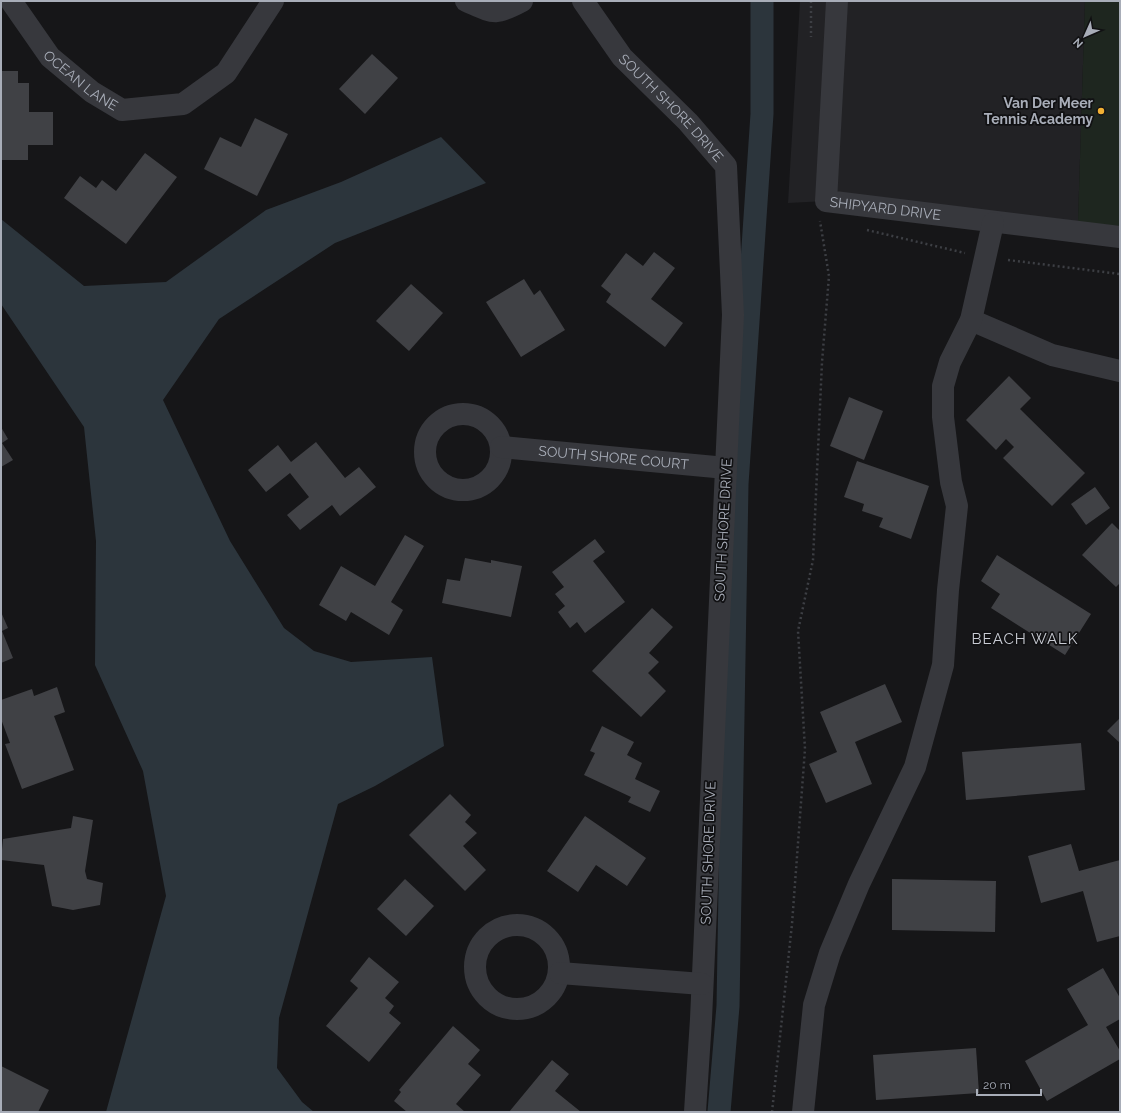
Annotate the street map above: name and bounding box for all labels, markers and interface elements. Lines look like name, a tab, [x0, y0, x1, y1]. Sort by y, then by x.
north arrow	[1065, 16, 1105, 56]
text: N	[1071, 35, 1086, 50]
street label: OCEAN LANE	[40, 48, 121, 114]
street label: SOUTH SHORE DRIVE	[616, 51, 727, 165]
place label: Van Der Meer Tennis Academy	[984, 95, 1094, 127]
marker: Van Der Meer Tennis Academy	[1096, 106, 1106, 116]
street label: SHIPYARD DRIVE	[829, 194, 942, 223]
street label: SOUTH SHORE COURT	[538, 443, 690, 473]
street label: SOUTH SHORE DRIVE	[711, 458, 735, 602]
district label: BEACH WALK	[972, 630, 1078, 648]
street label: SOUTH SHORE DRIVE	[698, 781, 718, 925]
scale bar	[977, 1071, 1041, 1097]
text: 20 m	[983, 1078, 1011, 1092]

